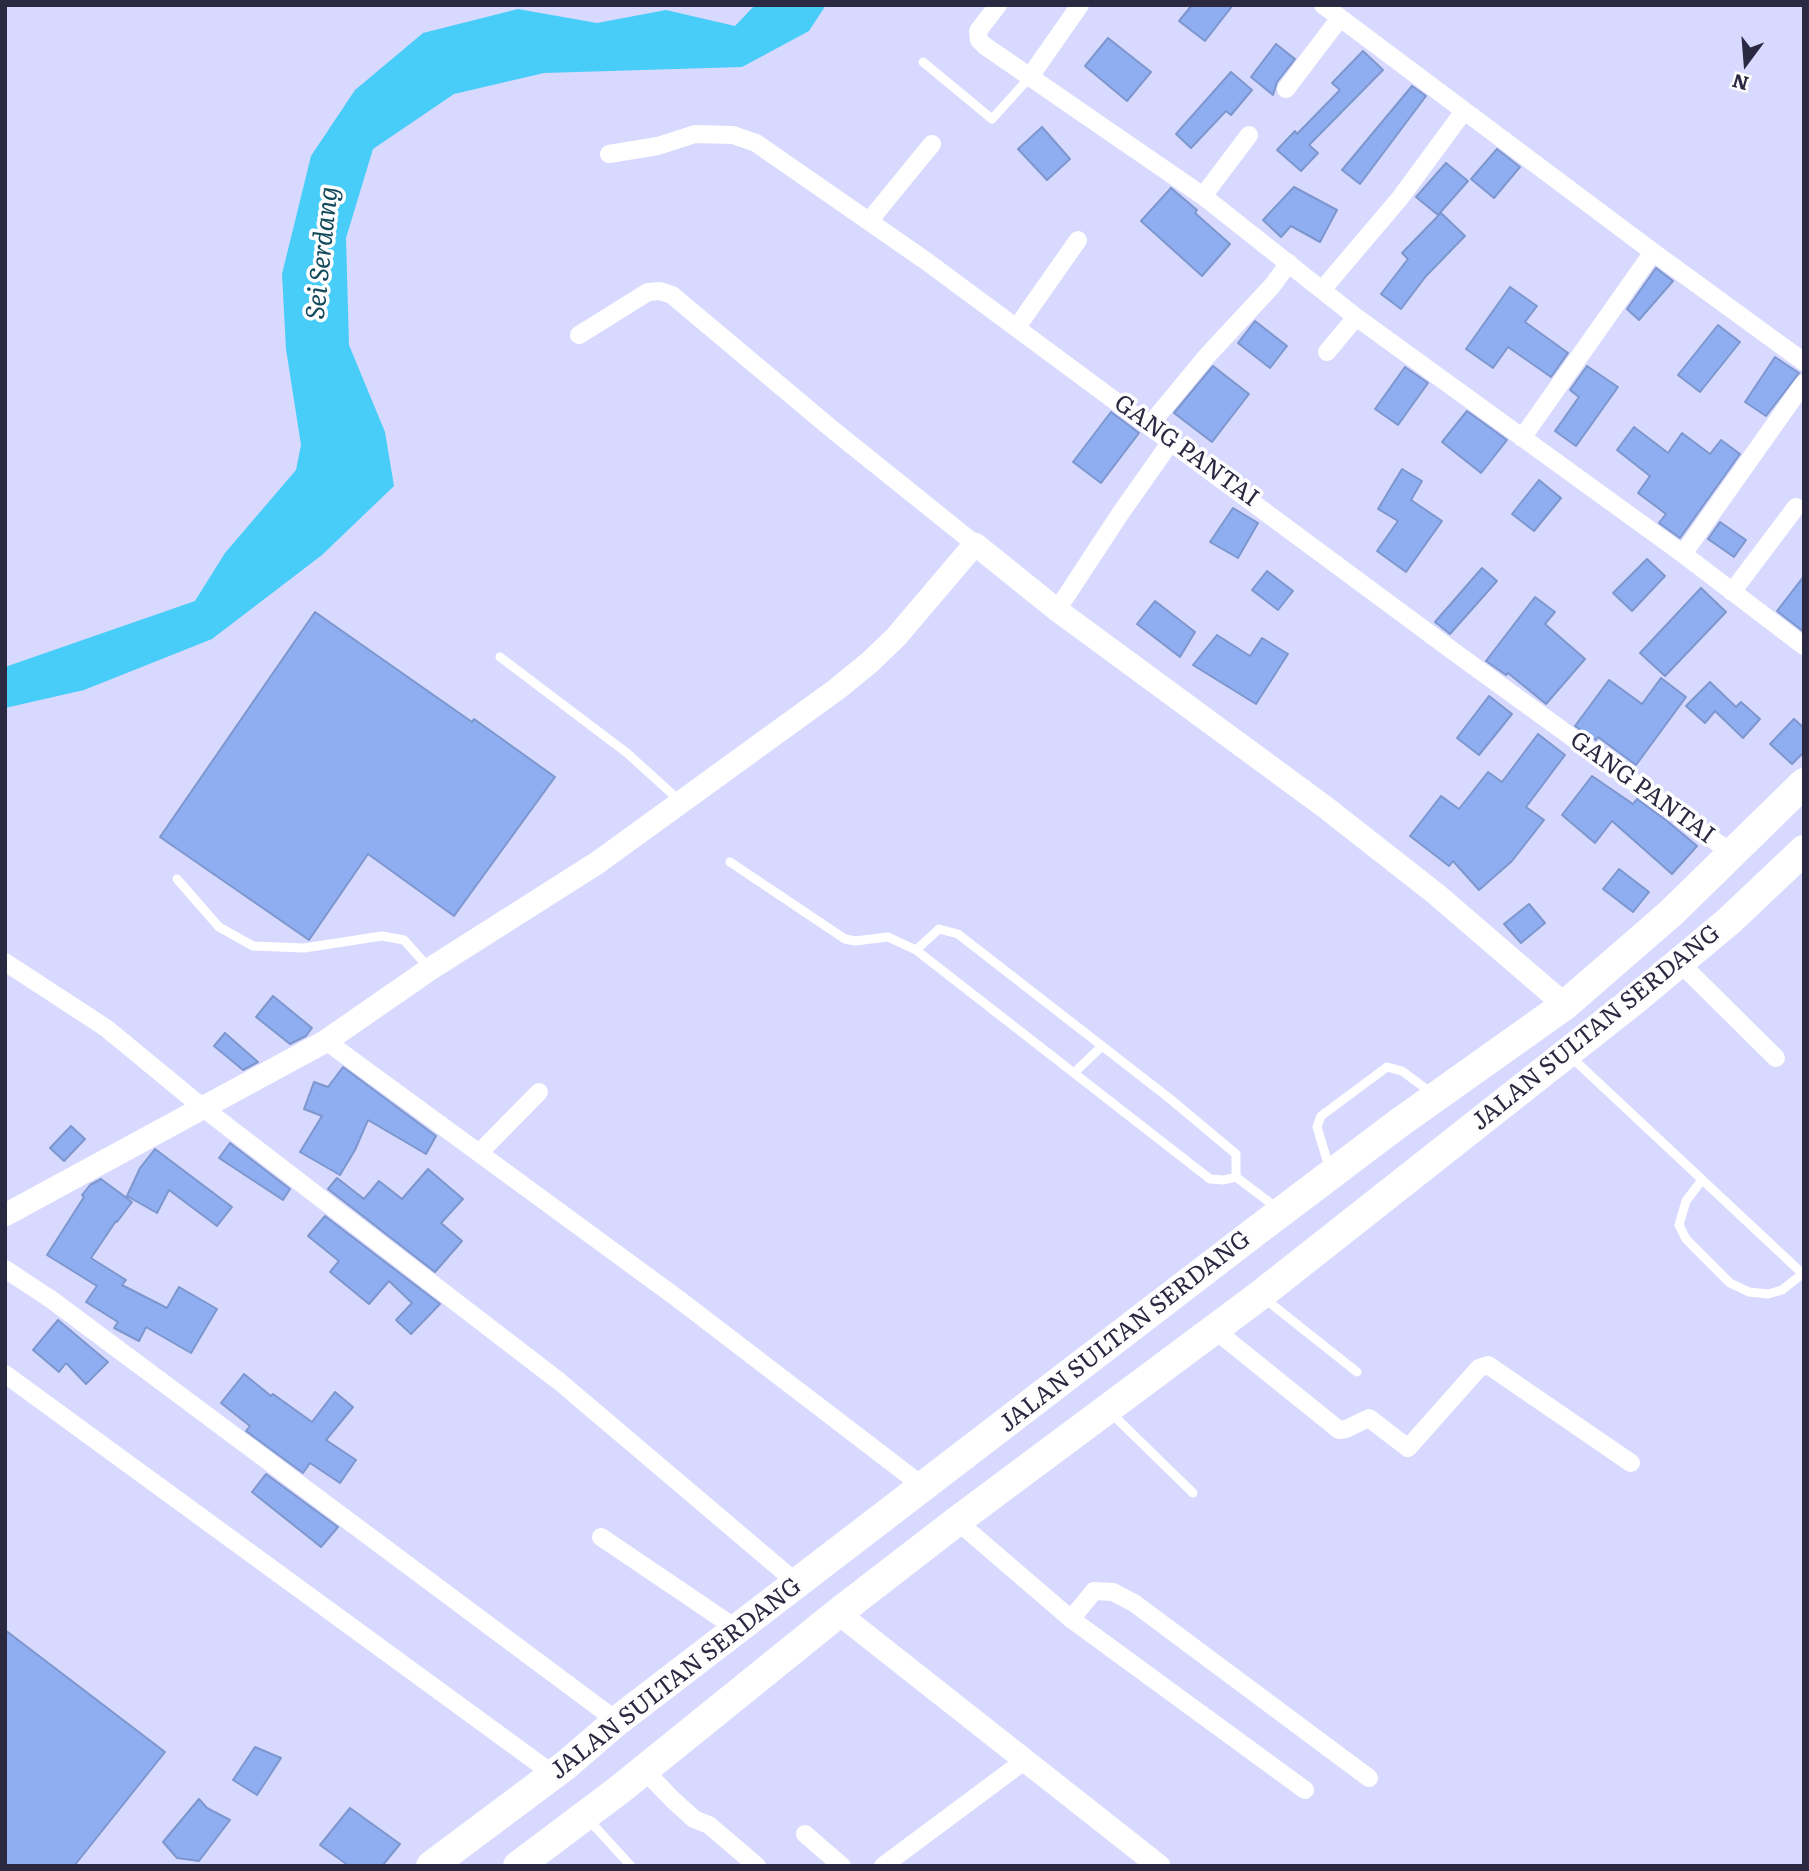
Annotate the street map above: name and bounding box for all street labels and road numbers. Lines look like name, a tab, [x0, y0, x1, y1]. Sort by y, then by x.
street label: GANG PANTAI	[1108, 389, 1264, 513]
street label: GANG PANTAI	[1564, 726, 1720, 850]
street label: JALAN SULTAN SERDANG	[1466, 919, 1726, 1137]
street label: JALAN SULTAN SERDANG	[994, 1225, 1256, 1439]
street label: JALAN SULTAN SERDANG	[545, 1572, 807, 1786]

